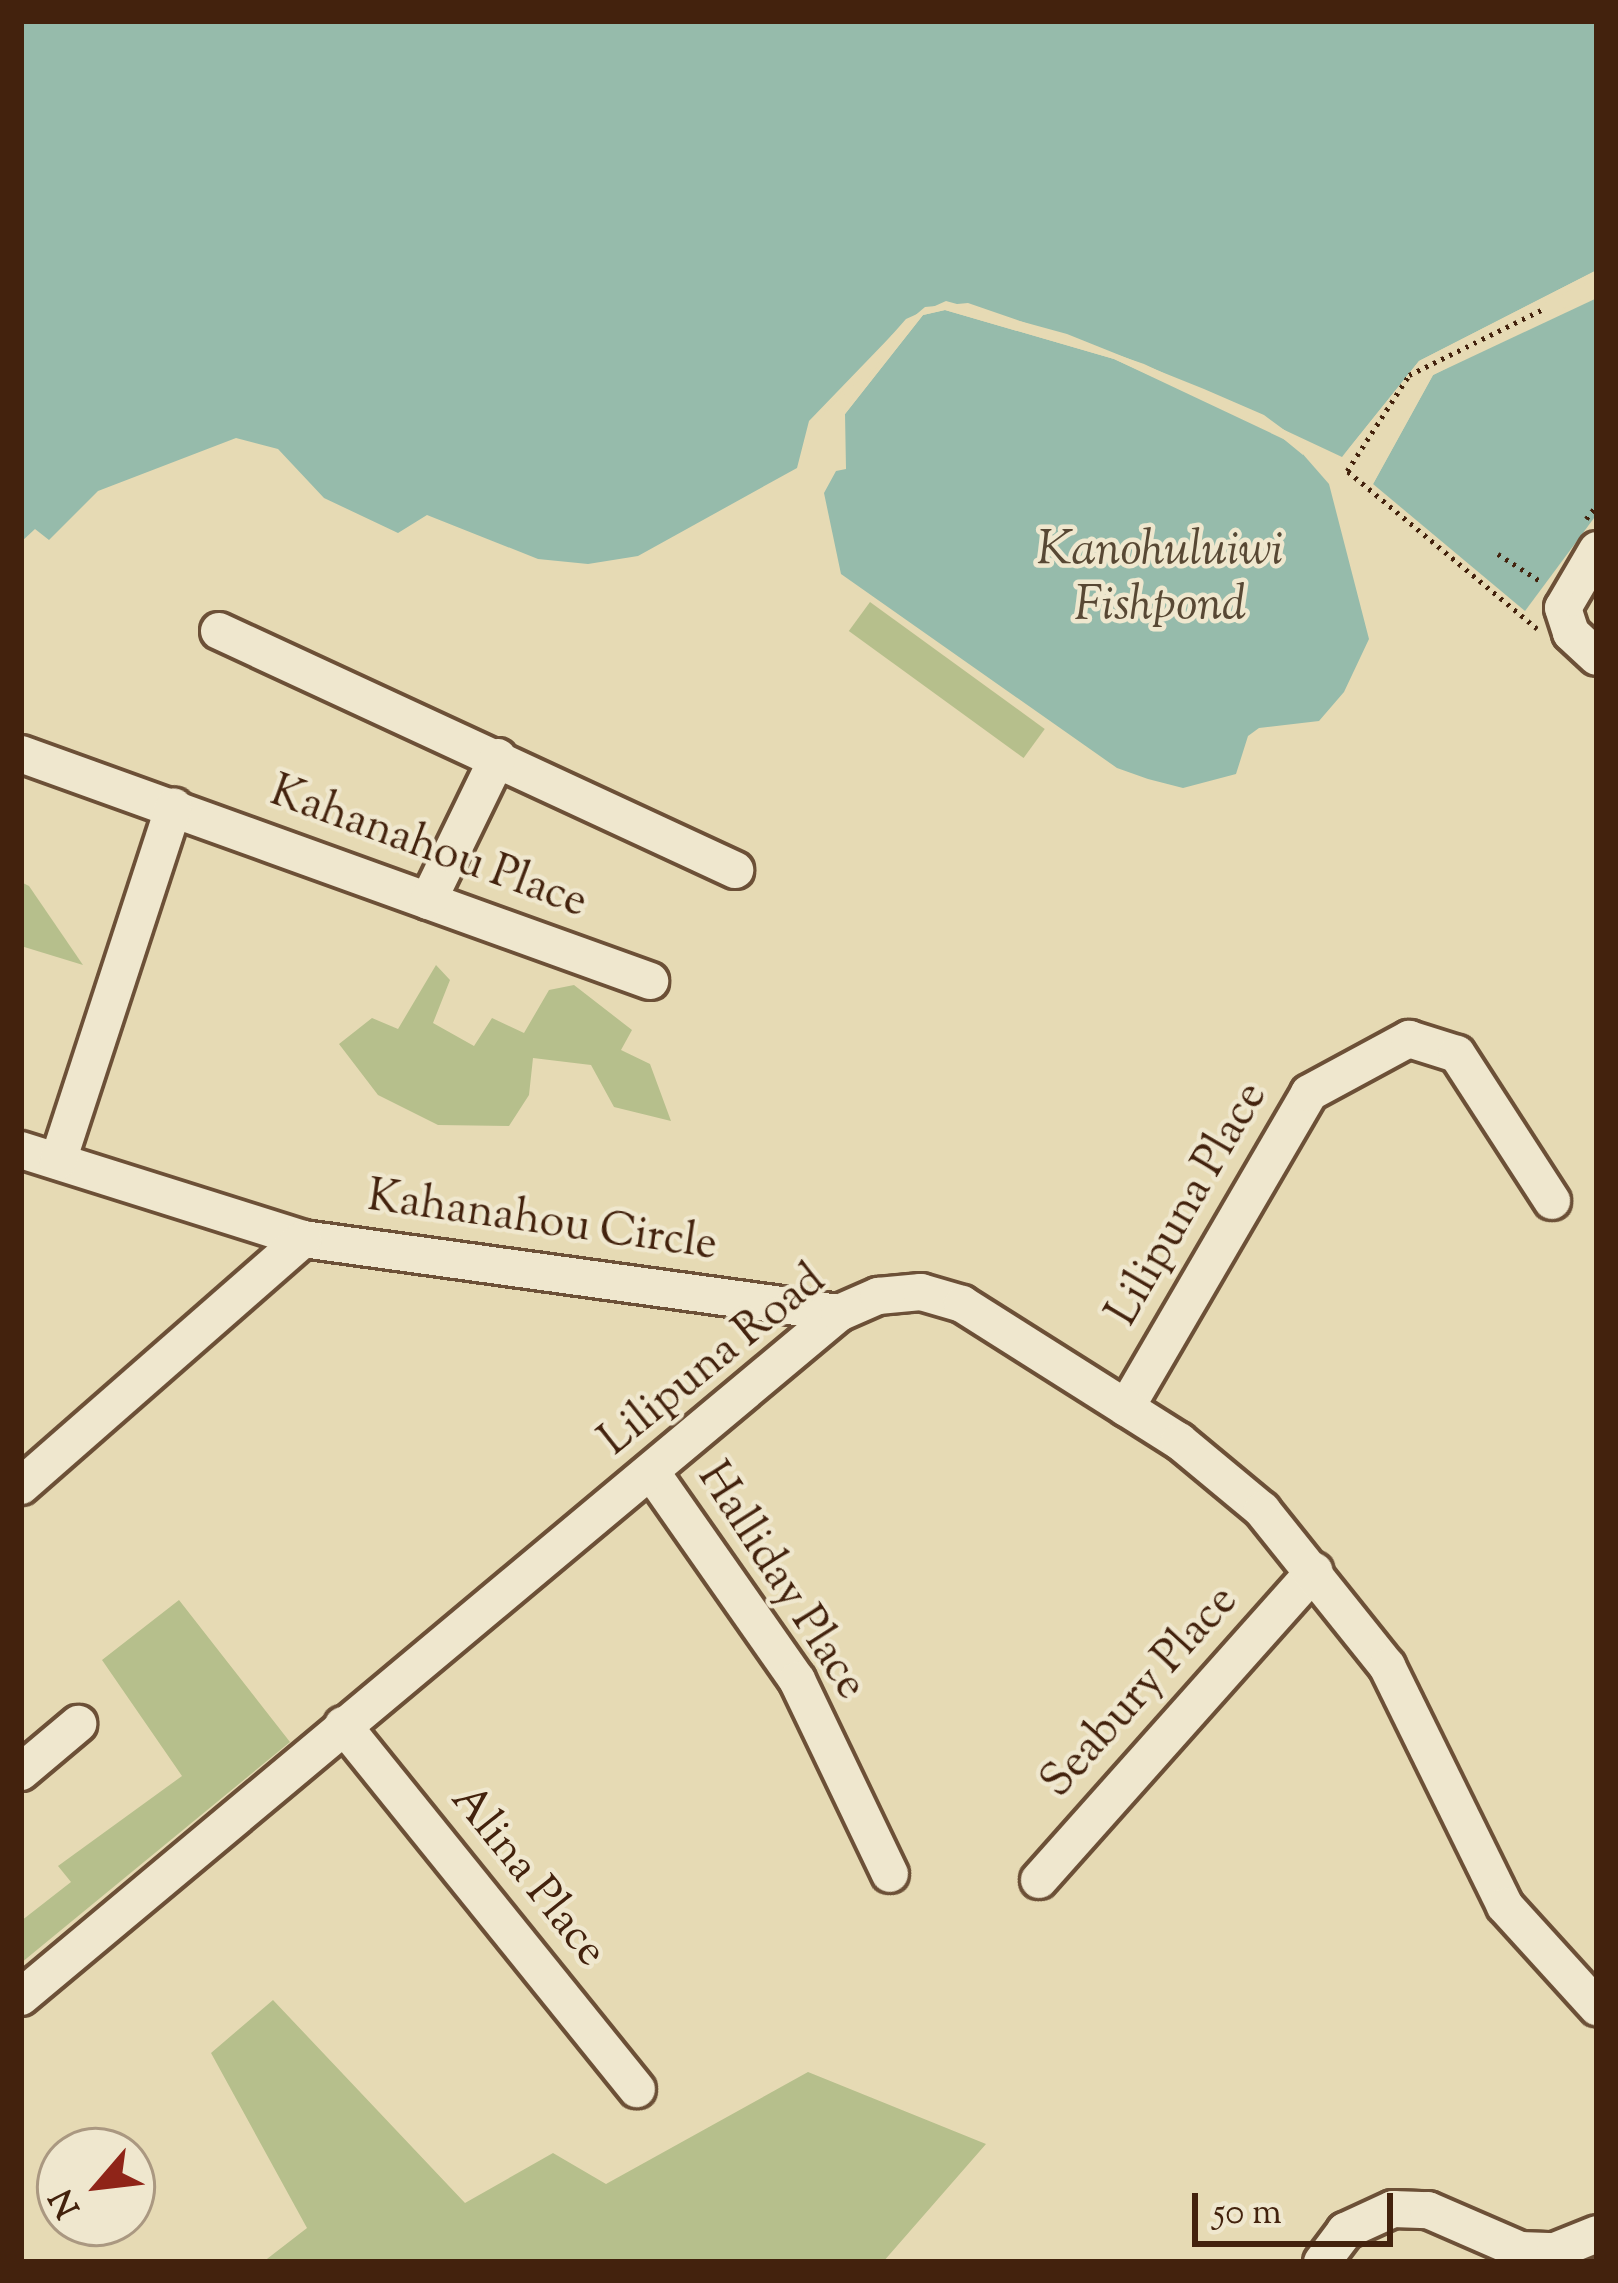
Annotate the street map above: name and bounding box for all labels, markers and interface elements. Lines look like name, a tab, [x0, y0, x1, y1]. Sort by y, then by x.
water label: Kanohuluiwi Fishpond	[1037, 522, 1283, 635]
street label: Kahanahou Place	[262, 767, 594, 931]
street label: Lilipuna Place	[1098, 1074, 1280, 1336]
street label: Kahanahou Circle	[364, 1172, 720, 1274]
street label: Lilipuna Road	[591, 1255, 837, 1469]
street label: Halliday Place	[684, 1454, 876, 1710]
street label: Seabury Place	[1032, 1576, 1250, 1810]
street label: Alina Place	[437, 1775, 617, 1979]
north arrow	[36, 2127, 156, 2247]
scale bar	[1198, 2169, 1399, 2243]
text: N	[39, 2180, 94, 2225]
text: 50 m	[1213, 2188, 1282, 2240]

